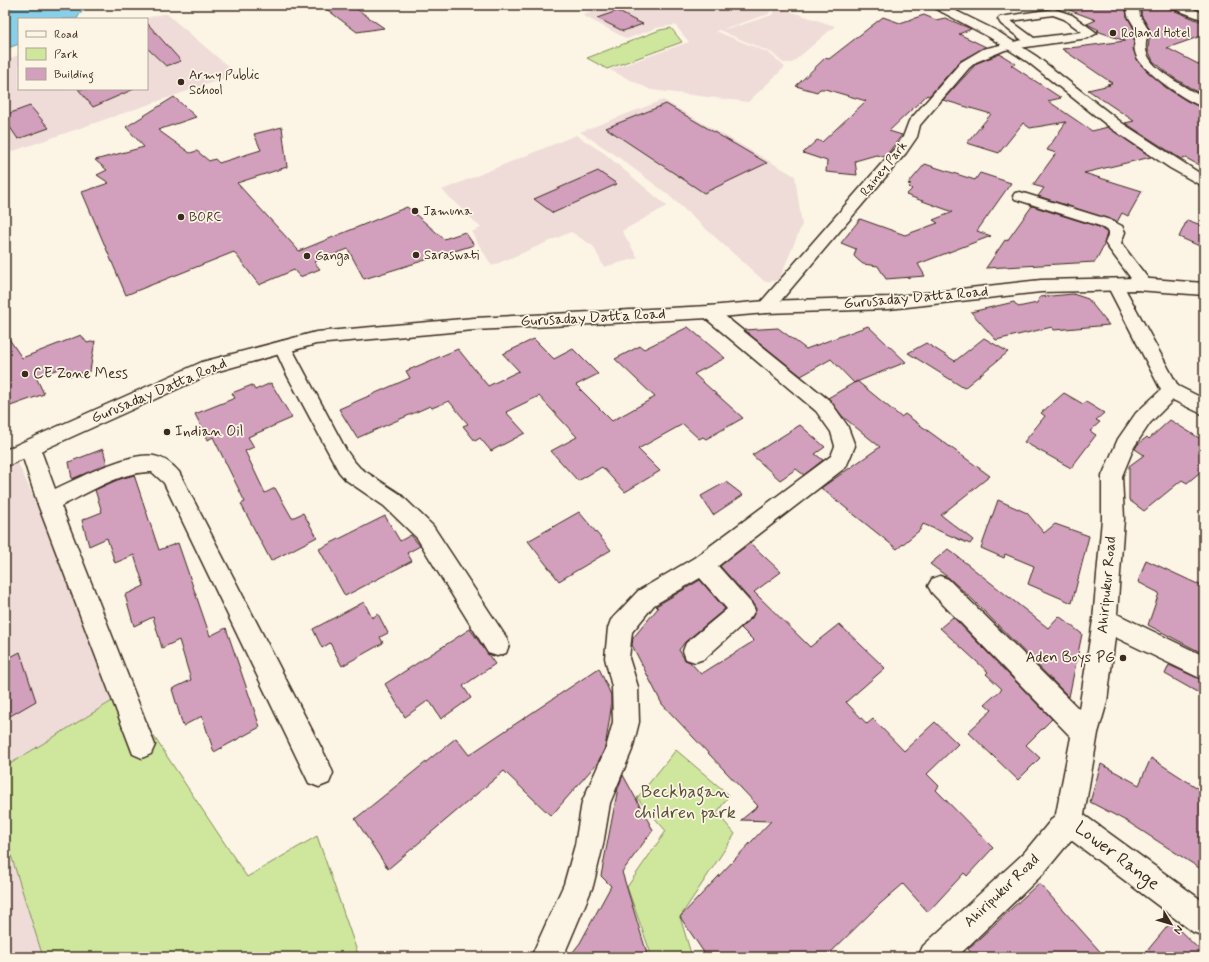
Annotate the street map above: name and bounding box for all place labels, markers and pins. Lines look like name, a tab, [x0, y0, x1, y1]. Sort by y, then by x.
place label: Roland Hotel	[1121, 25, 1190, 42]
marker: Roland Hotel	[1108, 28, 1118, 38]
place label: Army Public School	[189, 67, 259, 99]
marker: Army Public School	[176, 77, 186, 87]
place label: Jamuna	[423, 203, 472, 220]
marker: Jamuna	[410, 206, 420, 216]
place label: BORC	[189, 209, 222, 226]
marker: BORC	[176, 212, 186, 222]
place label: Saraswati	[424, 247, 479, 264]
place label: Ganga	[315, 248, 350, 266]
marker: Saraswati	[411, 250, 421, 260]
marker: Ganga	[302, 251, 312, 261]
place label: CE Zone Mess	[33, 364, 128, 384]
marker: CE Zone Mess	[20, 369, 30, 379]
place label: Indian Oil	[175, 422, 244, 442]
marker: Indian Oil	[162, 427, 172, 437]
place label: Aden Boys PG	[1026, 648, 1115, 668]
marker: Aden Boys PG	[1118, 653, 1128, 663]

